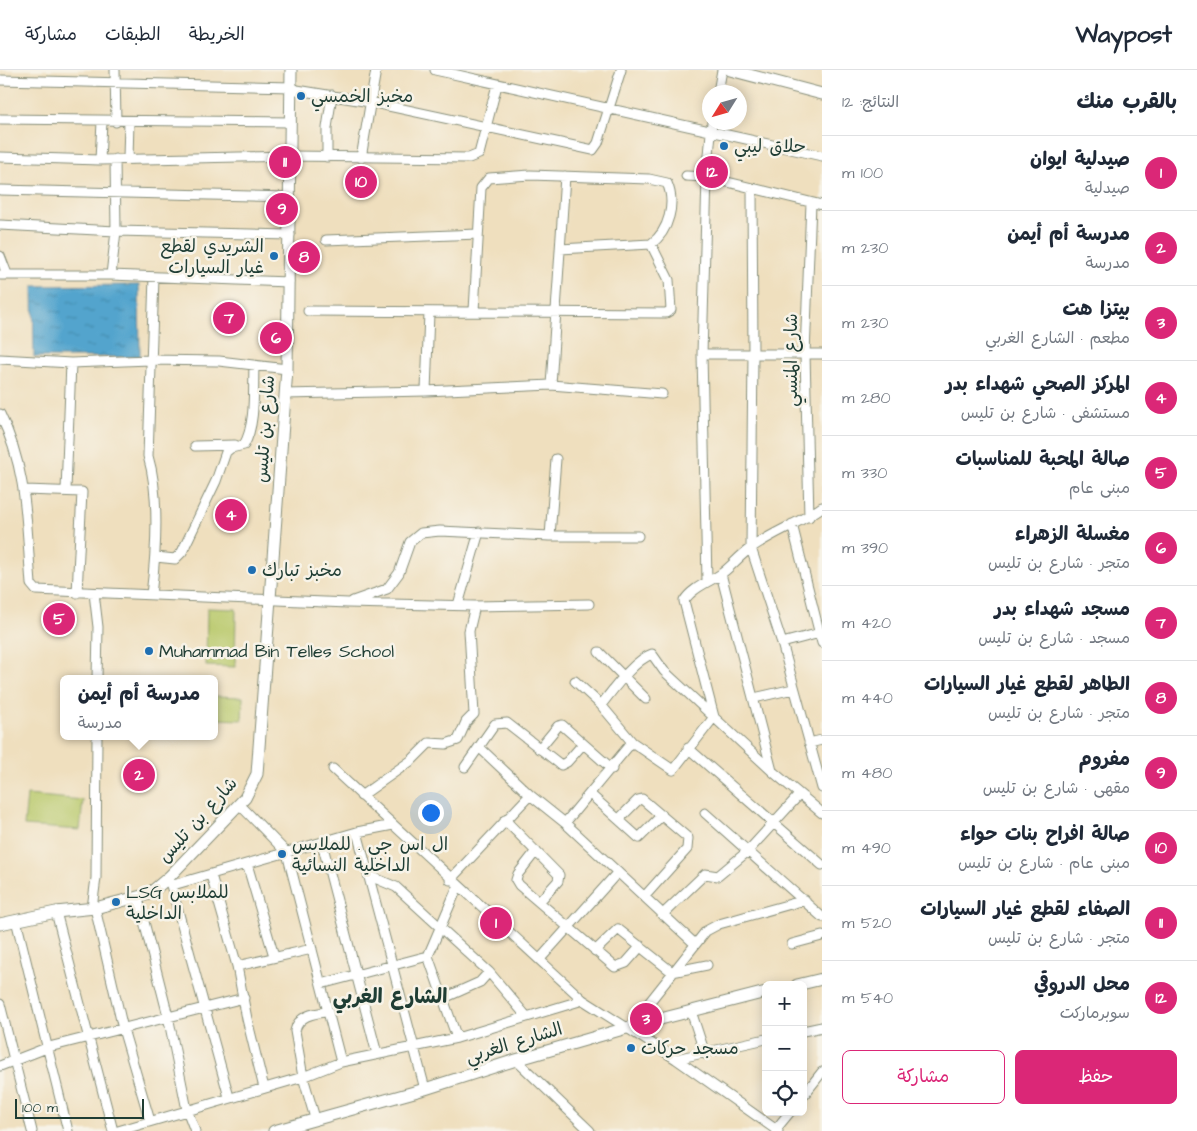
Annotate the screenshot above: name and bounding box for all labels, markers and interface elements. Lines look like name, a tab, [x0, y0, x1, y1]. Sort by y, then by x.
text: Waypost	[1075, 18, 1172, 52]
text: مشاركة	[25, 22, 77, 47]
text: الطبقات	[105, 22, 161, 47]
text: الخريطة	[189, 22, 245, 47]
place label: مخبز الخمسي	[311, 84, 413, 112]
north arrow	[702, 85, 747, 130]
text: بالقرب منك	[1076, 87, 1177, 116]
marker: مخبز الخمسي	[295, 90, 307, 102]
text: النتائج: 12	[842, 91, 899, 113]
place label: حلاق ليبي	[734, 134, 806, 162]
marker: حلاق ليبي	[718, 140, 730, 152]
pin: 11	[269, 143, 301, 181]
text: صيدلية ايوان	[1030, 146, 1130, 173]
pin: 12	[696, 153, 728, 191]
text: 100 m	[842, 162, 883, 184]
text: 1	[1160, 162, 1162, 184]
pin: 10	[345, 163, 377, 201]
text: صيدلية	[1085, 177, 1130, 199]
pin: 9	[266, 190, 298, 228]
text: مدرسة أم أيمن	[1007, 221, 1130, 248]
place label: الشريدي لقطع غيار السيارات	[160, 234, 264, 280]
text: 230 m	[842, 237, 888, 259]
text: 2	[1156, 237, 1166, 259]
pin: 8	[288, 238, 320, 276]
marker: الشريدي لقطع غيار السيارات	[268, 250, 280, 262]
text: مدرسة	[1085, 252, 1130, 274]
text: بيتزا هت	[1062, 296, 1130, 323]
pin: 7	[213, 299, 245, 337]
text: 230 m	[842, 312, 888, 334]
text: 3	[1157, 312, 1165, 334]
street label: شارع المنسي	[779, 313, 807, 407]
pin: 6	[260, 319, 292, 357]
text: مطعم · الشارع الغربي	[985, 327, 1130, 349]
text: المركز الصحي شهداء بدر	[946, 371, 1130, 398]
street label: شارع بن تليس	[249, 374, 281, 484]
text: 280 m	[842, 387, 890, 409]
text: 4	[1156, 387, 1166, 409]
text: مستشفى · شارع بن تليس	[961, 402, 1130, 424]
text: صالة المحبة للمناسبات	[956, 446, 1130, 473]
text: 330 m	[842, 462, 887, 484]
text: 5	[1155, 462, 1167, 484]
text: مبنى عام	[1069, 477, 1130, 499]
pin: 4	[215, 496, 247, 534]
text: مغسلة الزهراء	[1015, 521, 1130, 548]
text: 390 m	[842, 537, 888, 559]
text: 6	[1156, 537, 1166, 559]
text: متجر · شارع بن تليس	[988, 552, 1130, 574]
place label: مخبز تبارك	[262, 558, 342, 583]
marker: مخبز تبارك	[246, 564, 258, 576]
text: مسجد شهداء بدر	[995, 596, 1130, 623]
pin: 5	[43, 600, 75, 638]
text: 420 m	[842, 612, 891, 634]
text: 7	[1156, 612, 1166, 634]
text: مسجد · شارع بن تليس	[978, 627, 1130, 649]
place label: Muhammad Bin Telles School	[159, 639, 394, 664]
marker: Muhammad Bin Telles School	[143, 645, 155, 657]
text: الطاهر لقطع غيار السيارات	[924, 671, 1130, 698]
popup	[60, 675, 218, 740]
text: مدرسة أم أيمن	[78, 681, 200, 708]
text: 440 m	[842, 687, 893, 709]
text: 8	[1156, 687, 1166, 709]
text: متجر · شارع بن تليس	[988, 702, 1130, 724]
text: مدرسة	[78, 712, 122, 734]
text: مفروم	[1079, 746, 1130, 773]
pin: 2	[123, 756, 155, 794]
text: 480 m	[842, 762, 892, 784]
text: 9	[1156, 762, 1166, 784]
street label: شارع بن تليس	[153, 772, 243, 868]
text: مقهى · شارع بن تليس	[983, 777, 1130, 799]
your location	[418, 800, 444, 826]
text: صالة افراح بنات حواء	[960, 821, 1130, 848]
place label: ال اس جي . للملابس الداخلية النسائية	[292, 832, 448, 878]
text: 490 m	[842, 837, 891, 859]
text: 10	[1155, 837, 1167, 859]
marker: ال اس جي . للملابس الداخلية النسائية	[276, 848, 288, 860]
text: مبنى عام · شارع بن تليس	[958, 852, 1130, 874]
place label: LSG للملابس الداخلية	[126, 880, 229, 926]
marker: LSG للملابس الداخلية	[110, 896, 122, 908]
text: الصفاء لقطع غيار السيارات	[920, 896, 1130, 923]
pin: 1	[480, 904, 512, 942]
text: 520 m	[842, 912, 891, 934]
text: 11	[1159, 912, 1163, 934]
text: متجر · شارع بن تليس	[988, 927, 1130, 949]
text: محل الدروقي	[1034, 971, 1130, 998]
map controls	[762, 981, 807, 1116]
button: +	[762, 981, 807, 1026]
district label: الشارع الغربي	[333, 983, 447, 1014]
text: 540 m	[842, 987, 893, 1009]
text: 12	[1155, 987, 1167, 1009]
pin: 3	[630, 1000, 662, 1038]
text: سوبرماركت	[1060, 1002, 1130, 1024]
street label: الشارع الغربي	[462, 1016, 566, 1072]
button: −	[762, 1026, 807, 1071]
place label: مسجد حركات	[641, 1036, 739, 1061]
marker: مسجد حركات	[625, 1042, 637, 1054]
button: مشاركة	[842, 1050, 1005, 1104]
button: حفظ	[1015, 1050, 1177, 1104]
button: locate	[762, 1071, 807, 1116]
scale bar	[15, 1096, 144, 1119]
text: 100 m	[22, 1098, 58, 1118]

